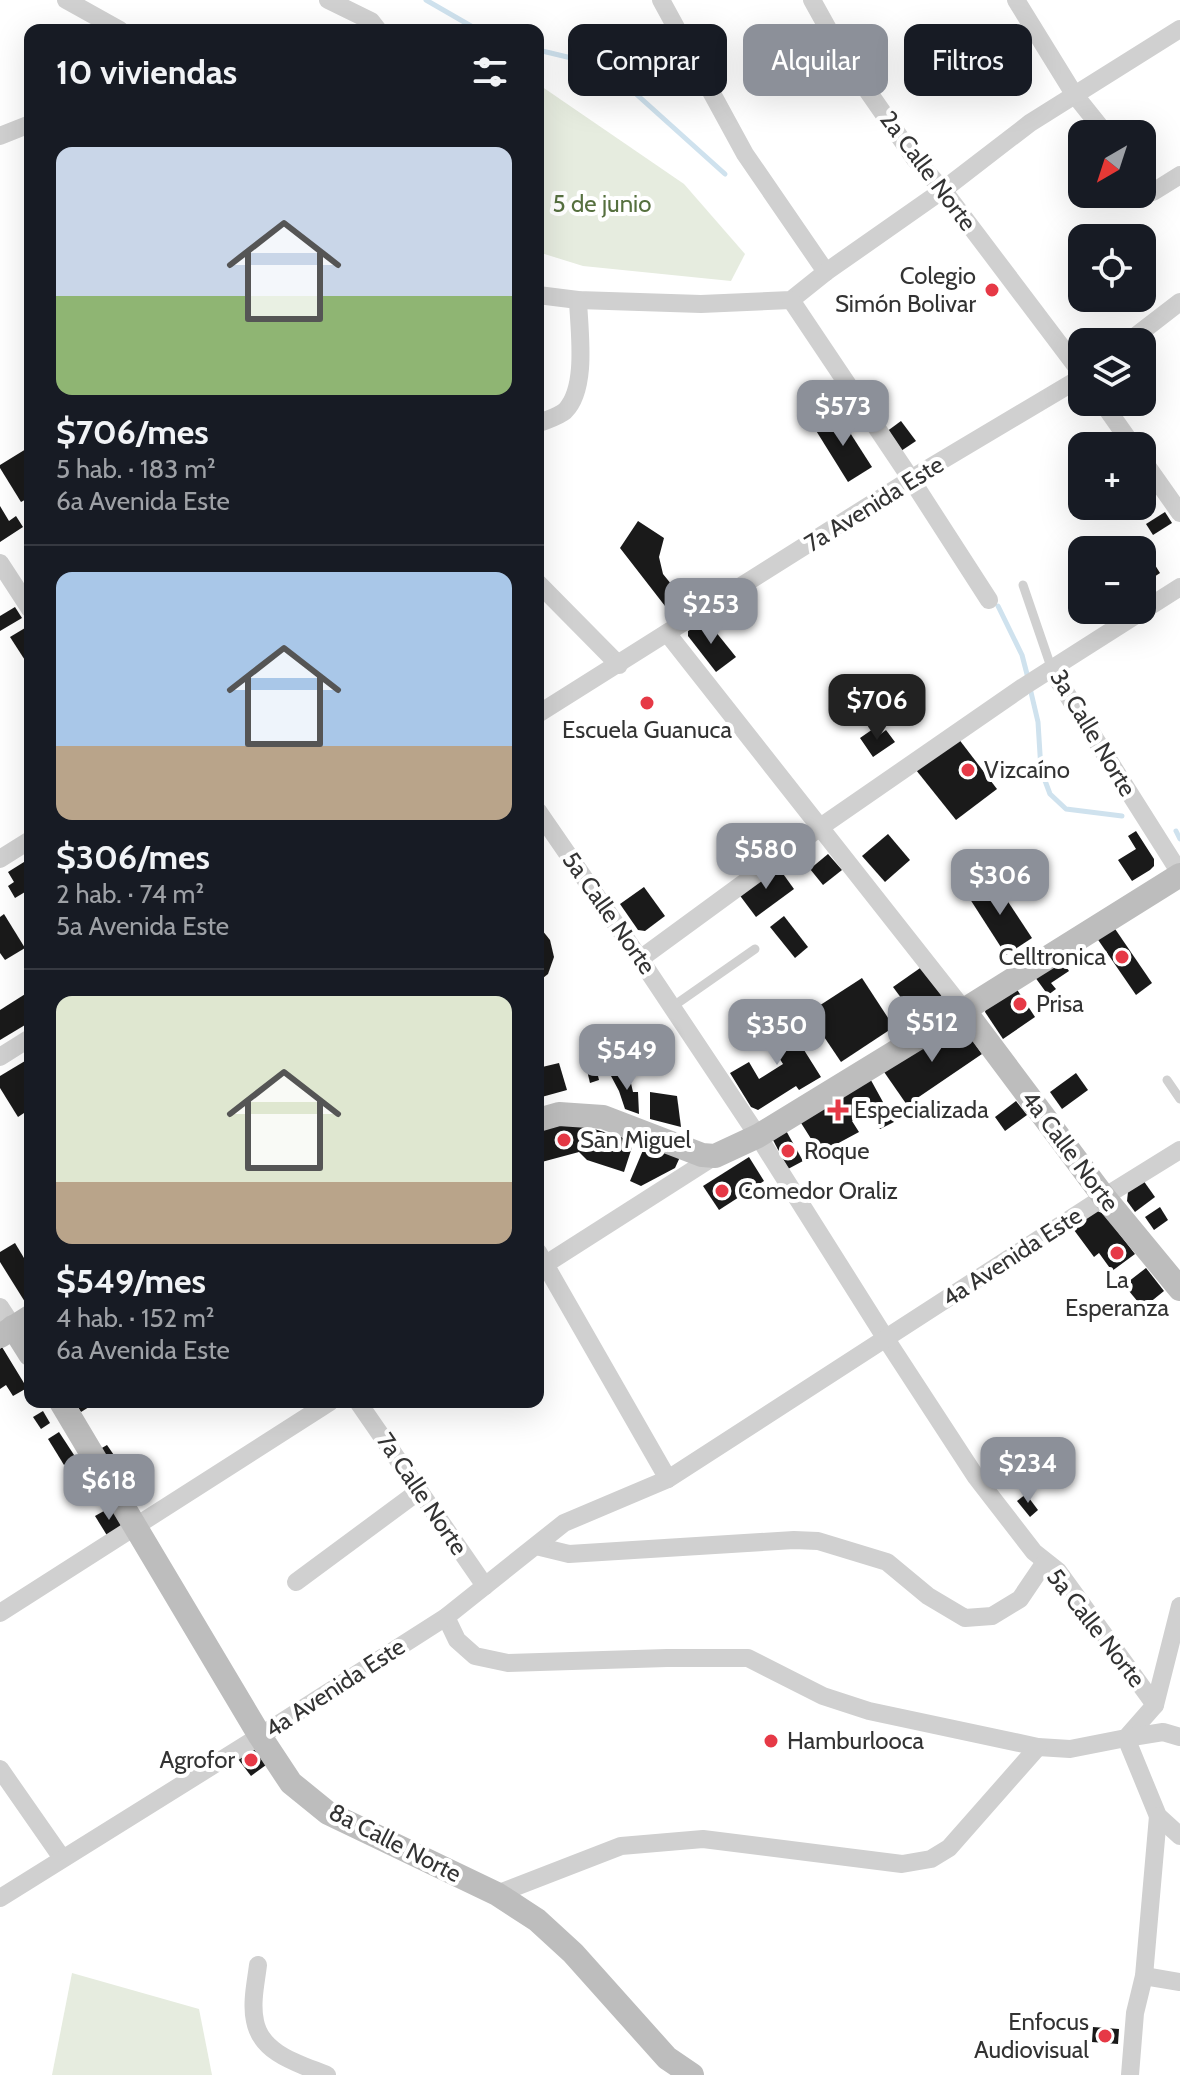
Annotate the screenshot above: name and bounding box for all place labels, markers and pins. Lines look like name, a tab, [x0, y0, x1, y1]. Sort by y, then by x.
place label: Colegio Simón Bolivar	[835, 261, 976, 318]
marker: Colegio Simón Bolivar	[983, 281, 1001, 299]
pin: $573	[796, 380, 890, 448]
pin: $253	[664, 578, 758, 646]
pin: $706	[830, 674, 924, 742]
marker: Escuela Guanuca	[638, 694, 656, 712]
place label: Escuela Guanuca	[562, 715, 732, 744]
place label: Vizcaíno	[984, 755, 1070, 784]
marker: Vizcaíno	[959, 761, 977, 779]
pin: $580	[719, 823, 813, 891]
pin: $306	[953, 849, 1047, 917]
place label: Celltronica	[999, 942, 1106, 971]
marker: Celltronica	[1113, 948, 1131, 966]
place label: Prisa	[1036, 989, 1084, 1018]
marker: Prisa	[1011, 995, 1029, 1013]
pin: $512	[885, 996, 979, 1064]
pin: $350	[730, 999, 824, 1067]
pin: $549	[580, 1024, 674, 1092]
place label: Especializada	[854, 1095, 989, 1124]
marker: Especializada	[829, 1101, 847, 1119]
place label: San Miguel	[580, 1125, 692, 1154]
marker: San Miguel	[555, 1131, 573, 1149]
place label: Roque	[804, 1136, 869, 1165]
marker: Roque	[779, 1142, 797, 1160]
place label: Comedor Oraliz	[738, 1176, 898, 1205]
marker: Comedor Oraliz	[713, 1182, 731, 1200]
marker: La Esperanza	[1108, 1244, 1126, 1262]
place label: La Esperanza	[1065, 1265, 1169, 1322]
pin: $234	[981, 1437, 1075, 1505]
pin: $618	[62, 1454, 156, 1522]
place label: Hamburlooca	[787, 1726, 925, 1755]
marker: Hamburlooca	[762, 1732, 780, 1750]
place label: Agrofor	[160, 1745, 235, 1774]
marker: Agrofor	[242, 1751, 260, 1769]
place label: Enfocus Audiovisual	[974, 2007, 1089, 2064]
marker: Enfocus Audiovisual	[1096, 2027, 1114, 2045]

